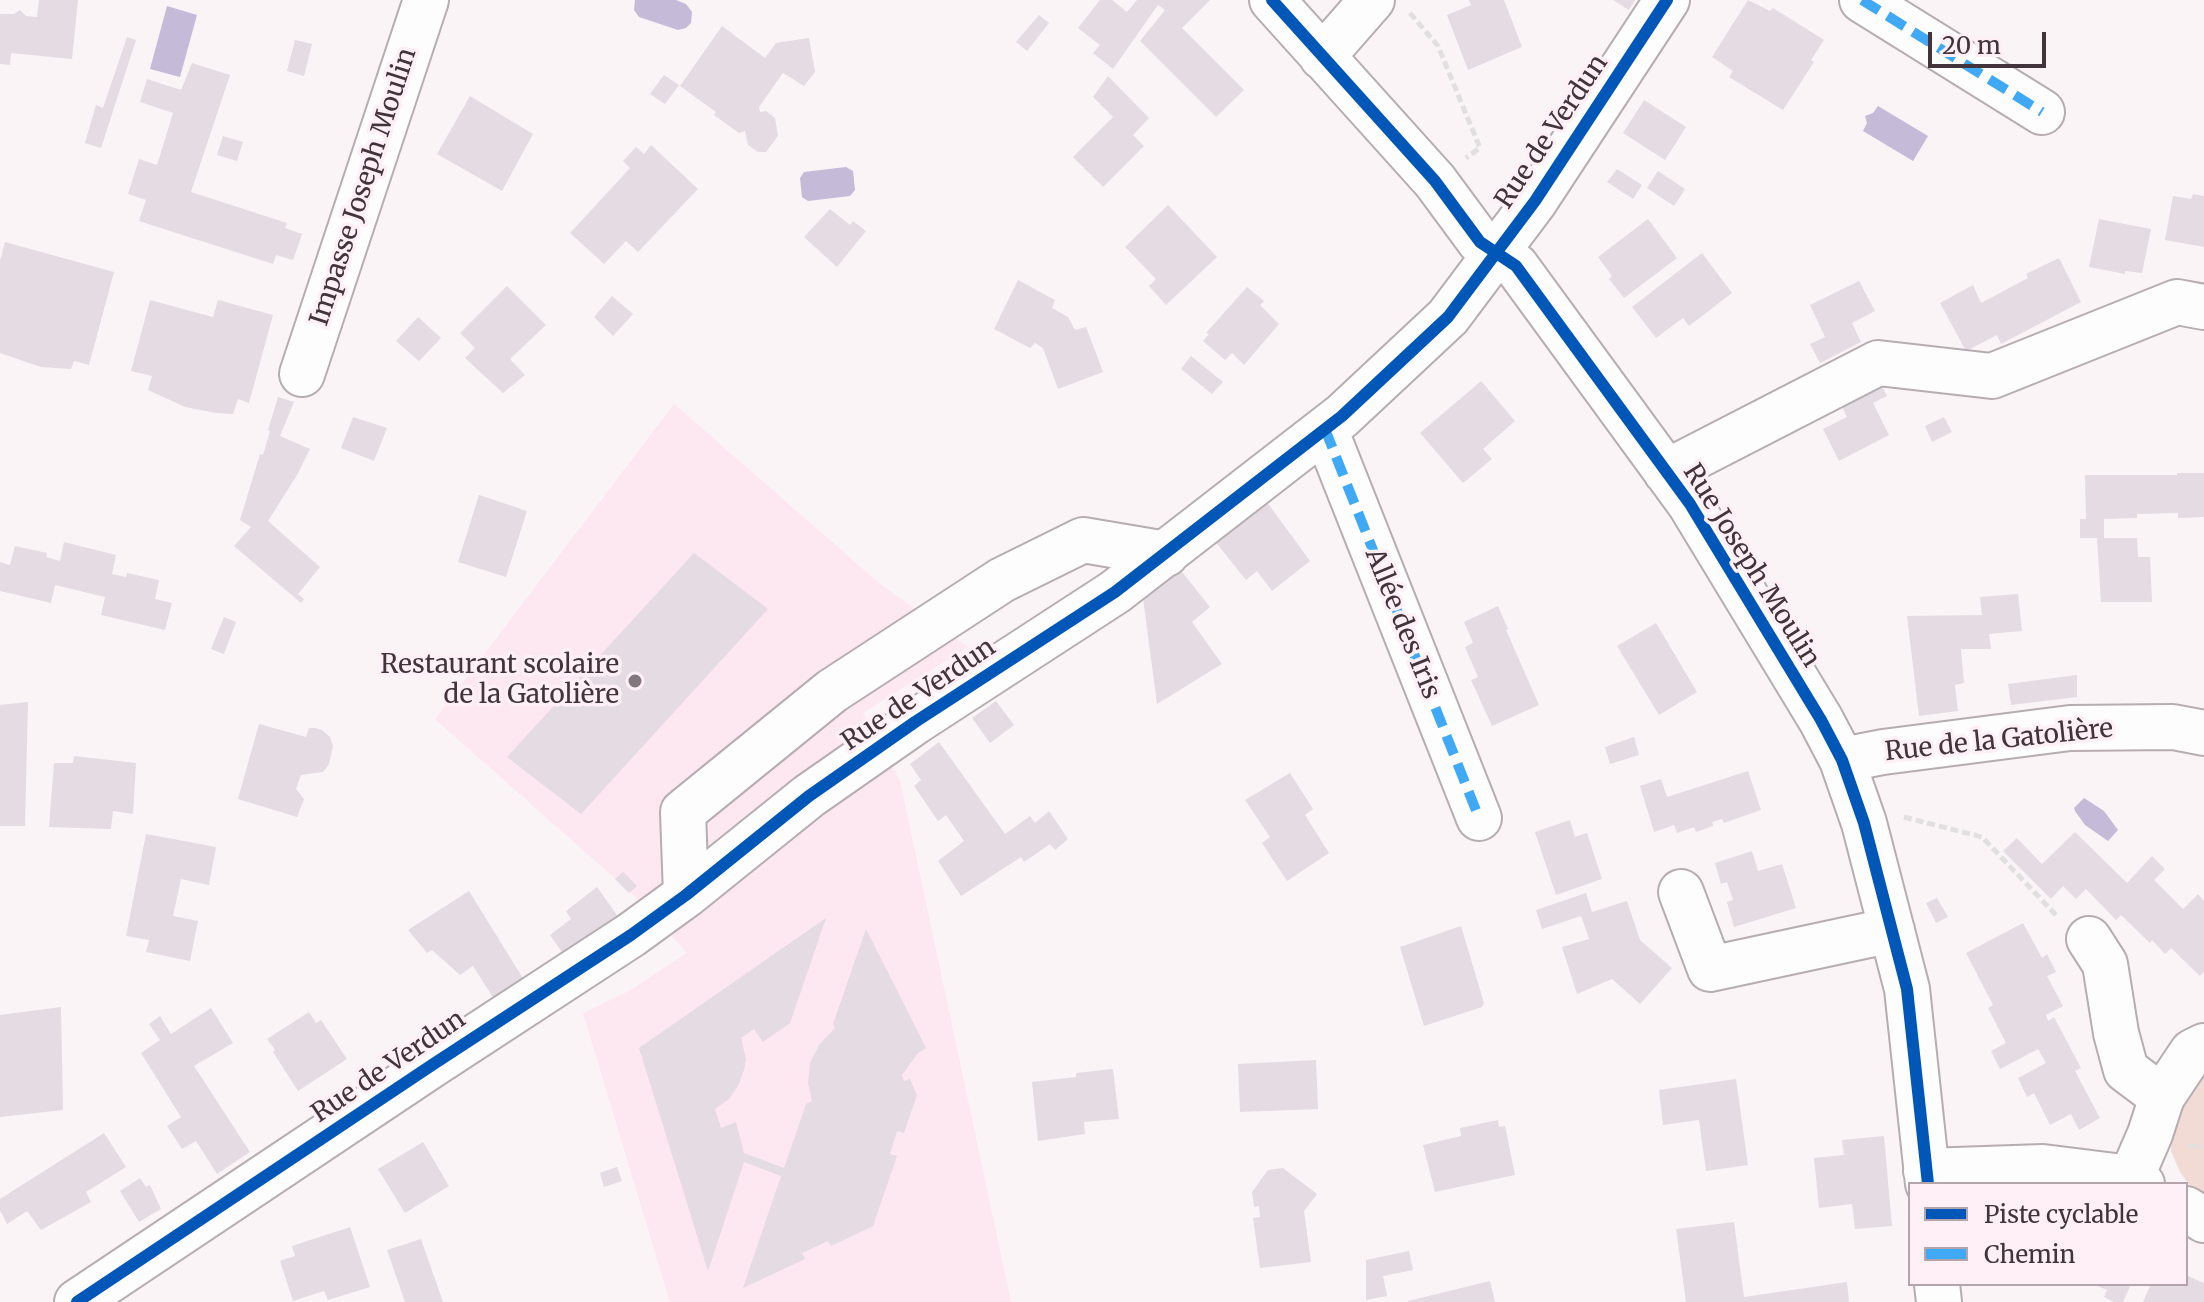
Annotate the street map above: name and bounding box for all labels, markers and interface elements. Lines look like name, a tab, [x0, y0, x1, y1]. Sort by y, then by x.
scale bar	[1932, 16, 2050, 66]
text: 20 m	[1942, 30, 2001, 61]
street label: Impasse Joseph Moulin	[304, 44, 424, 330]
street label: Rue de Verdun	[1489, 49, 1615, 215]
street label: Rue Joseph Moulin	[1676, 459, 1826, 673]
street label: Allée des Iris	[1358, 544, 1446, 704]
street label: Rue de Verdun	[836, 632, 1002, 758]
place label: Restaurant scolaire de la Gatolière	[380, 650, 619, 712]
marker: Restaurant scolaire de la Gatolière	[626, 672, 644, 690]
street label: Rue de la Gatolière	[1883, 714, 2115, 768]
street label: Rue de Verdun	[306, 1004, 472, 1130]
legend	[1908, 1182, 2188, 1286]
text: Piste cyclable	[1984, 1199, 2138, 1230]
text: Chemin	[1984, 1239, 2075, 1270]

